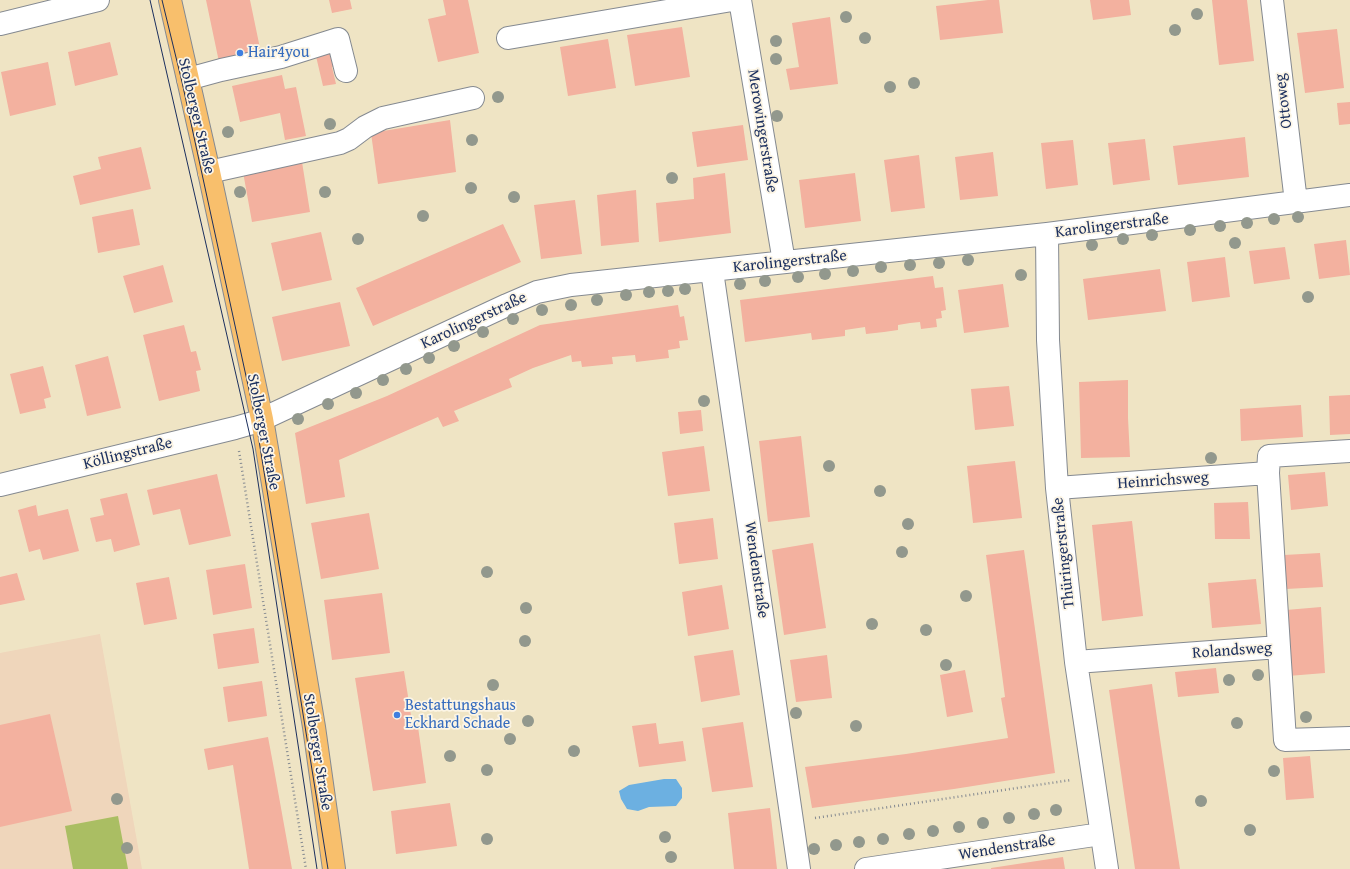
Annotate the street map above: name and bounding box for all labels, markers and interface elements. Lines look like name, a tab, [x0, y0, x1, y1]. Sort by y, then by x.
place label: Hair4you	[248, 43, 309, 63]
marker: Hair4you	[235, 48, 245, 58]
street label: Stolberger Straße	[173, 56, 219, 176]
street label: Merowingerstraße	[743, 68, 781, 194]
street label: Ottoweg	[1271, 72, 1297, 130]
street label: Karolingerstraße	[1054, 209, 1170, 243]
street label: Karolingerstraße	[732, 246, 848, 278]
street label: Karolingerstraße	[418, 288, 530, 354]
street label: Stolberger Straße	[242, 372, 284, 492]
street label: Köllingstraße	[82, 434, 174, 474]
street label: Heinrichsweg	[1117, 468, 1209, 494]
street label: Thüringerstraße	[1049, 496, 1079, 610]
street label: Wendenstraße	[740, 520, 772, 620]
street label: Rolandsweg	[1192, 639, 1272, 663]
street label: Stolberger Straße	[298, 692, 336, 812]
place label: Bestattungshaus Eckhard Schade	[405, 696, 516, 734]
marker: Bestattungshaus Eckhard Schade	[392, 710, 402, 720]
street label: Wendenstraße	[957, 831, 1057, 865]

